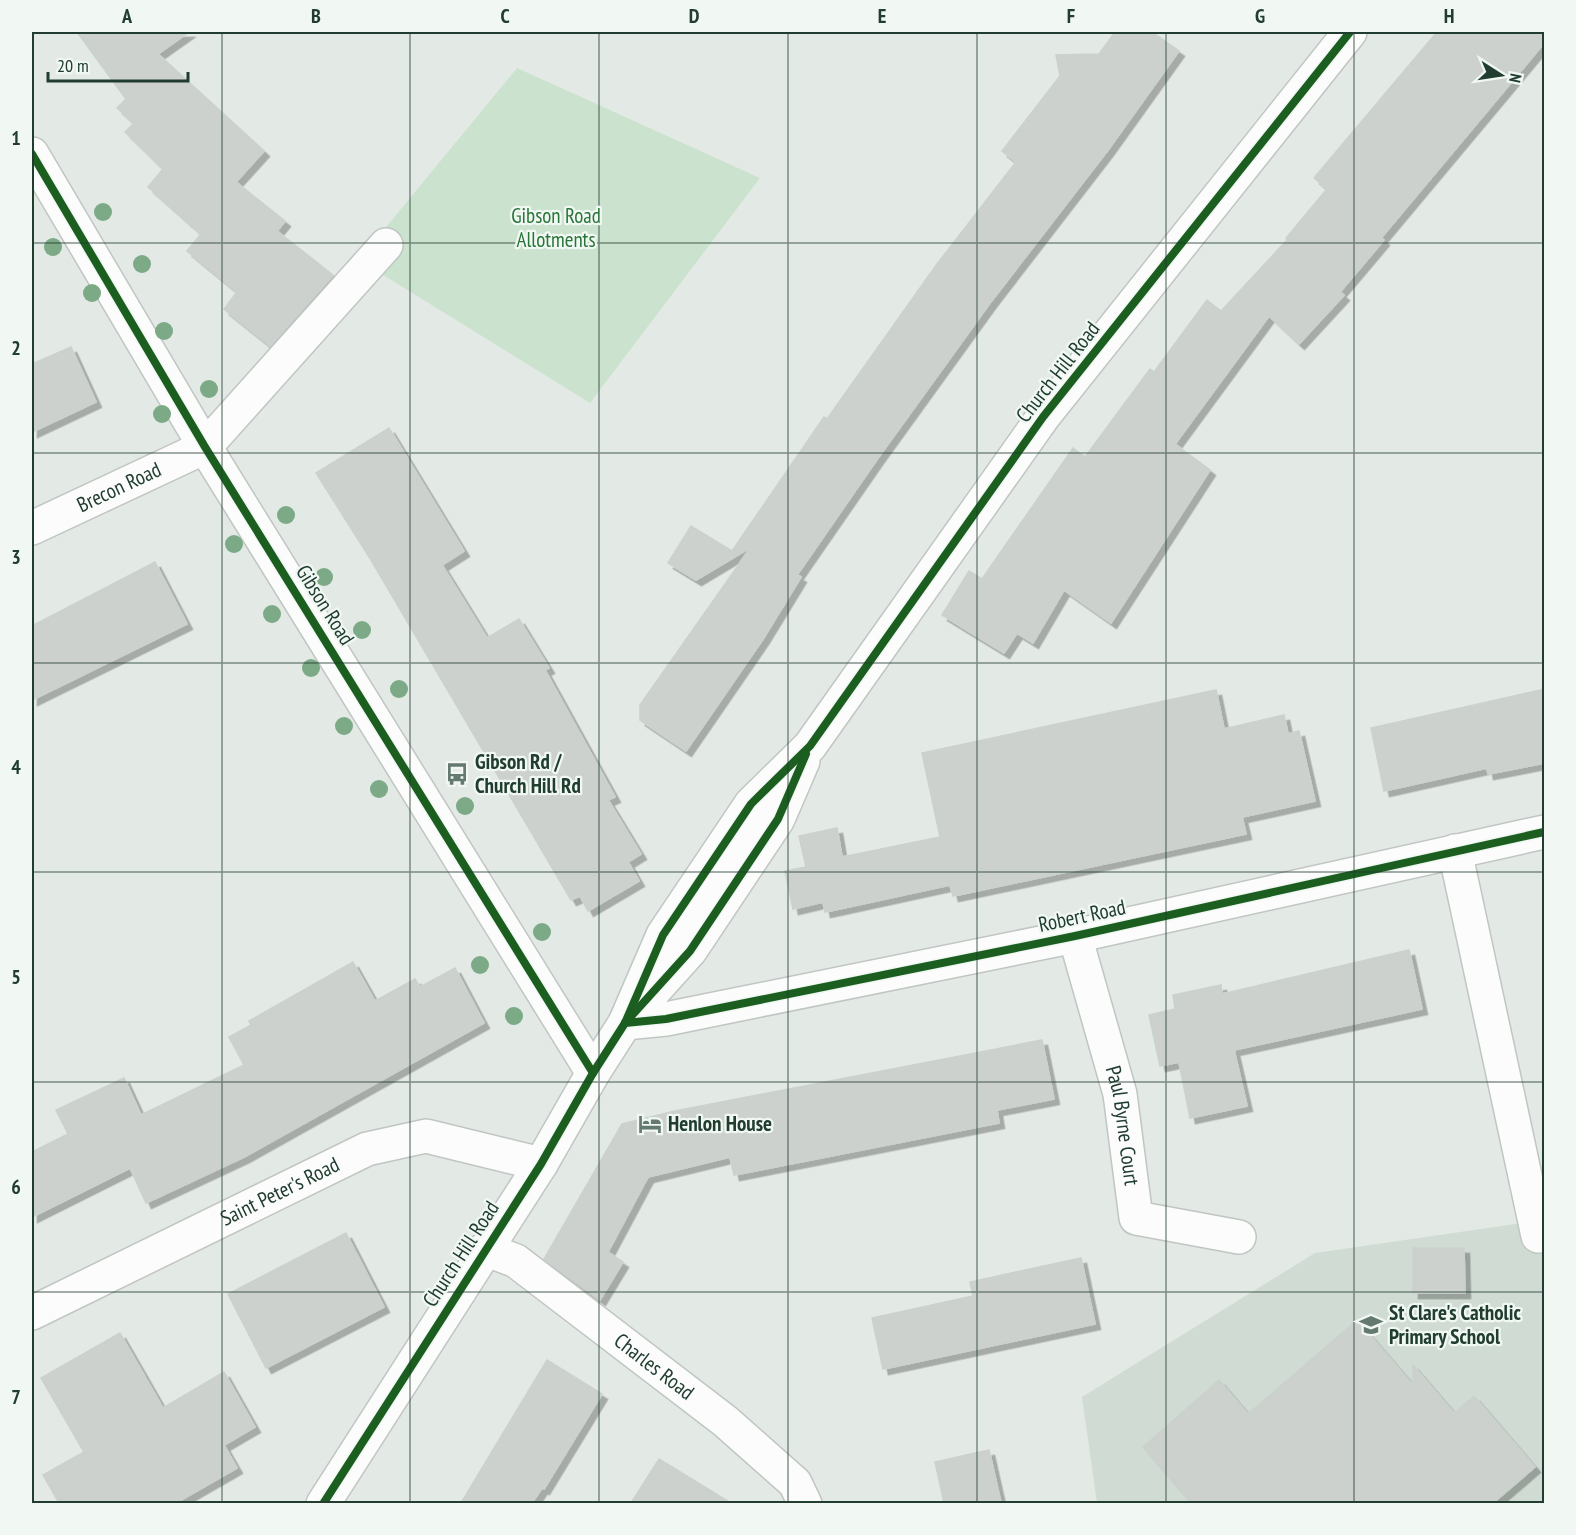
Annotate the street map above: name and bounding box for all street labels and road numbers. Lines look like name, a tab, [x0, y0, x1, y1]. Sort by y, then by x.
street label: Church Hill Road	[1010, 316, 1105, 428]
street label: Brecon Road	[72, 456, 165, 518]
street label: Gibson Road	[290, 560, 361, 650]
street label: Robert Road	[1036, 893, 1128, 938]
street label: Paul Byrne Court	[1100, 1062, 1146, 1187]
street label: Saint Peter's Road	[216, 1151, 344, 1232]
street label: Church Hill Road	[416, 1196, 505, 1312]
street label: Charles Road	[609, 1327, 700, 1406]

